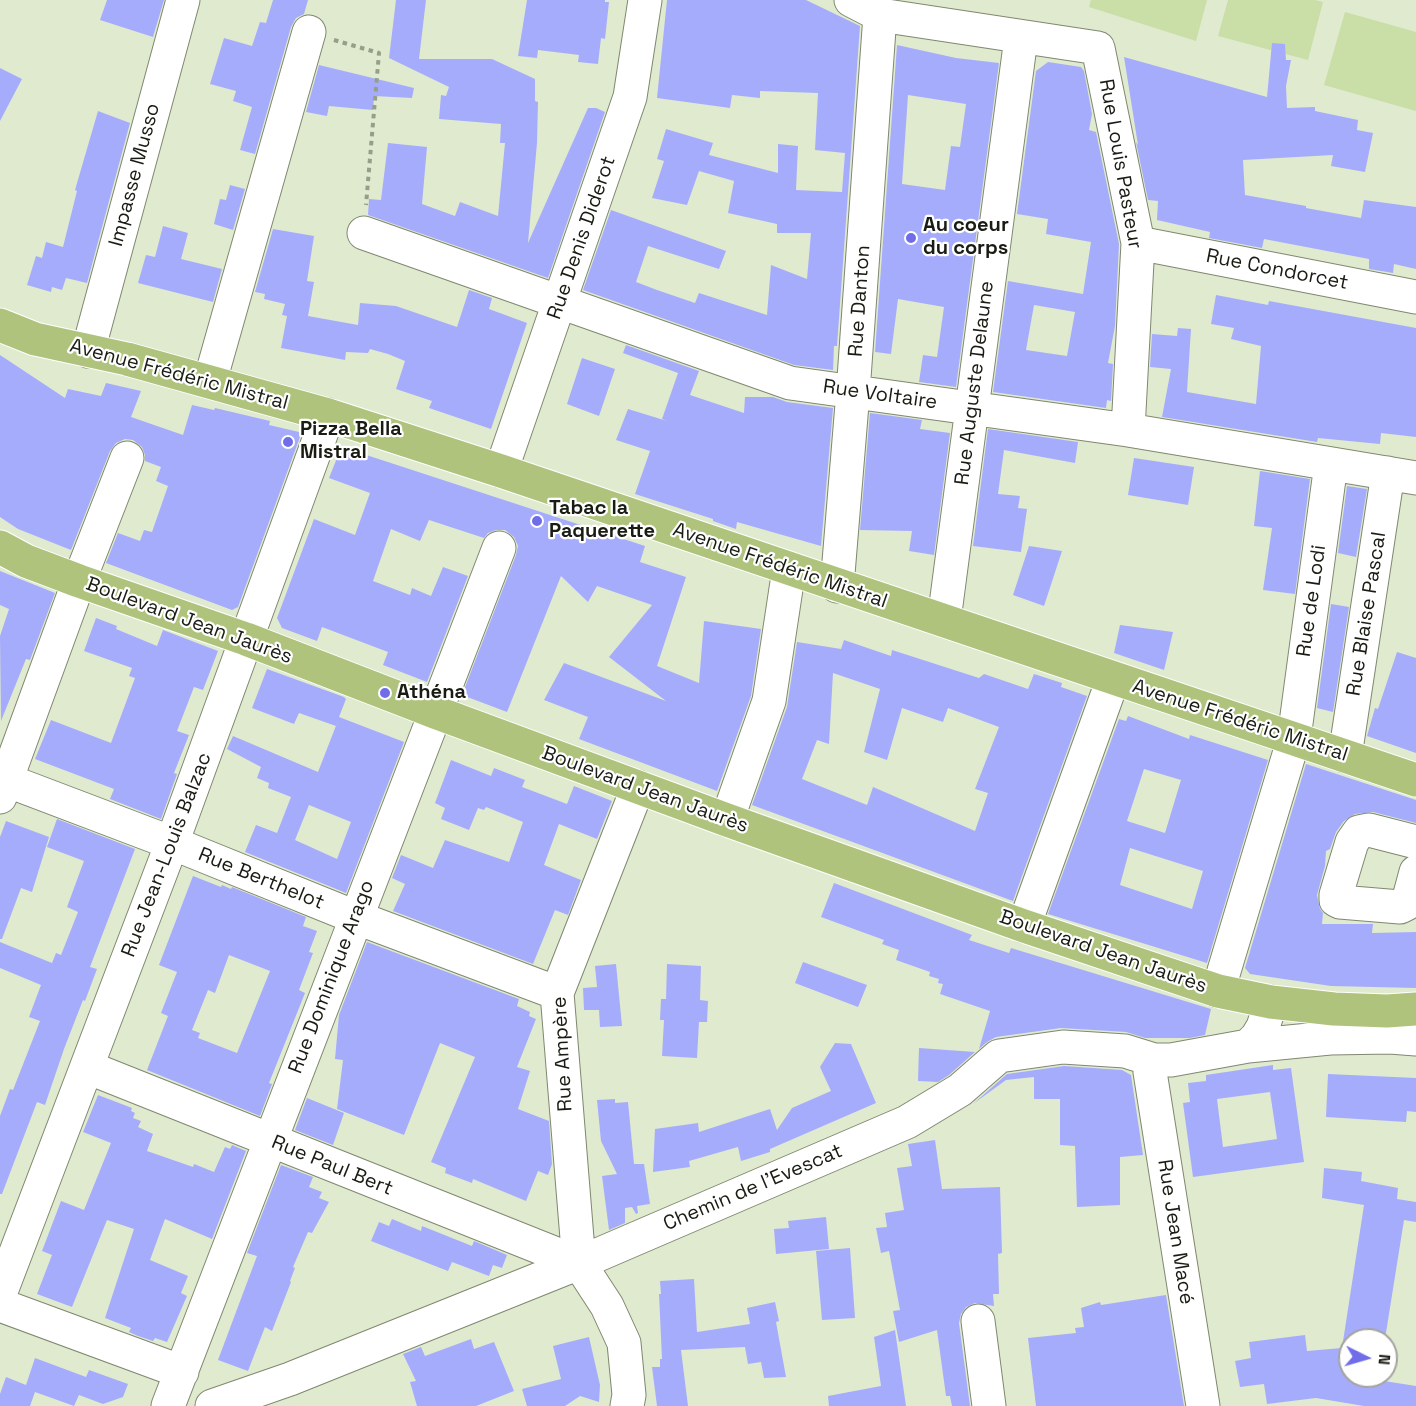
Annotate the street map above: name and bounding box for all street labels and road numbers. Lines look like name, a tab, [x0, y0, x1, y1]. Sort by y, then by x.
street label: Rue Louis Pasteur	[1093, 77, 1147, 251]
street label: Impasse Musso	[104, 101, 166, 249]
street label: Rue Denis Diderot	[543, 153, 621, 323]
street label: Rue Danton	[844, 244, 876, 358]
street label: Rue Condorcet	[1204, 244, 1350, 296]
street label: Rue Auguste Delaune	[951, 280, 999, 486]
street label: Avenue Frédéric Mistral	[67, 334, 291, 416]
street label: Rue Voltaire	[821, 375, 939, 415]
street label: Avenue Frédéric Mistral	[670, 518, 890, 614]
street label: Rue Blaise Pascal	[1342, 530, 1392, 698]
street label: Rue de Lodi	[1292, 544, 1332, 658]
street label: Boulevard Jean Jaurès	[83, 572, 295, 670]
street label: Avenue Frédéric Mistral	[1129, 675, 1351, 767]
street label: Boulevard Jean Jaurès	[539, 741, 751, 839]
street label: Rue Jean-Louis Balzac	[117, 749, 217, 961]
street label: Rue Berthelot	[194, 843, 328, 915]
street label: Rue Dominique Arago	[284, 877, 380, 1077]
street label: Boulevard Jean Jaurès	[996, 905, 1210, 999]
street label: Rue Ampère	[548, 996, 578, 1112]
street label: Rue Paul Bert	[268, 1131, 396, 1201]
street label: Chemin de l'Evescat	[660, 1139, 846, 1237]
street label: Rue Jean Macé	[1152, 1158, 1198, 1306]

